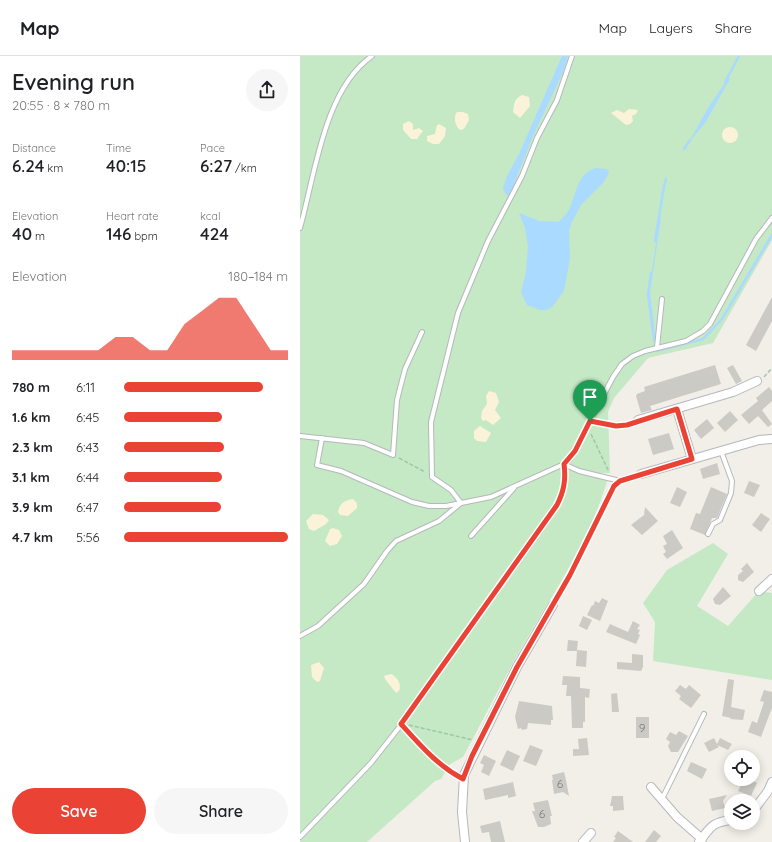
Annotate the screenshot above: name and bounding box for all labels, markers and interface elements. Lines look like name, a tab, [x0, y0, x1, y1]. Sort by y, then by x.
text: Map	[20, 16, 59, 40]
text: Map	[598, 19, 627, 37]
text: Layers	[649, 19, 693, 37]
text: Share	[715, 19, 752, 37]
text: Evening run	[12, 68, 135, 96]
button: share	[246, 69, 288, 111]
text: 20:55 · 8 × 780 m	[12, 97, 110, 113]
text: Distance	[12, 141, 56, 155]
text: Time	[106, 141, 131, 155]
text: Pace	[200, 141, 225, 155]
text: 6.24	[12, 155, 44, 176]
text: 40:15	[106, 155, 146, 176]
text: 6:27	[200, 155, 232, 176]
text: km	[44, 161, 63, 175]
text: /km	[232, 161, 257, 175]
text: Elevation	[12, 209, 58, 223]
text: Heart rate	[106, 209, 158, 223]
text: kcal	[200, 209, 221, 223]
text: 40	[12, 223, 32, 244]
text: 146	[106, 223, 131, 244]
text: 424	[200, 223, 229, 244]
text: m	[32, 229, 45, 243]
text: bpm	[131, 229, 158, 243]
text: Elevation	[12, 268, 67, 284]
text: 180–184 m	[228, 268, 288, 284]
text: 780 m	[12, 379, 50, 395]
text: 6:11	[76, 379, 95, 395]
pin	[573, 380, 607, 421]
icon: arrive	[579, 386, 601, 408]
text: 1.6 km	[12, 409, 51, 425]
text: 6:45	[76, 409, 99, 425]
text: 2.3 km	[12, 439, 53, 455]
text: 6:43	[76, 439, 99, 455]
text: 3.1 km	[12, 469, 50, 485]
text: 6:44	[76, 469, 99, 485]
text: 3.9 km	[12, 499, 53, 515]
text: 6:47	[76, 499, 99, 515]
text: 4.7 km	[12, 529, 53, 545]
text: 5:56	[76, 529, 100, 545]
house number: 9	[639, 720, 646, 735]
map controls	[724, 750, 760, 830]
button: locate	[724, 750, 760, 786]
house number: 6	[557, 776, 564, 791]
button: Save	[12, 788, 146, 834]
button: Share	[154, 788, 288, 834]
button: layers	[724, 794, 760, 830]
house number: 6	[539, 806, 546, 821]

